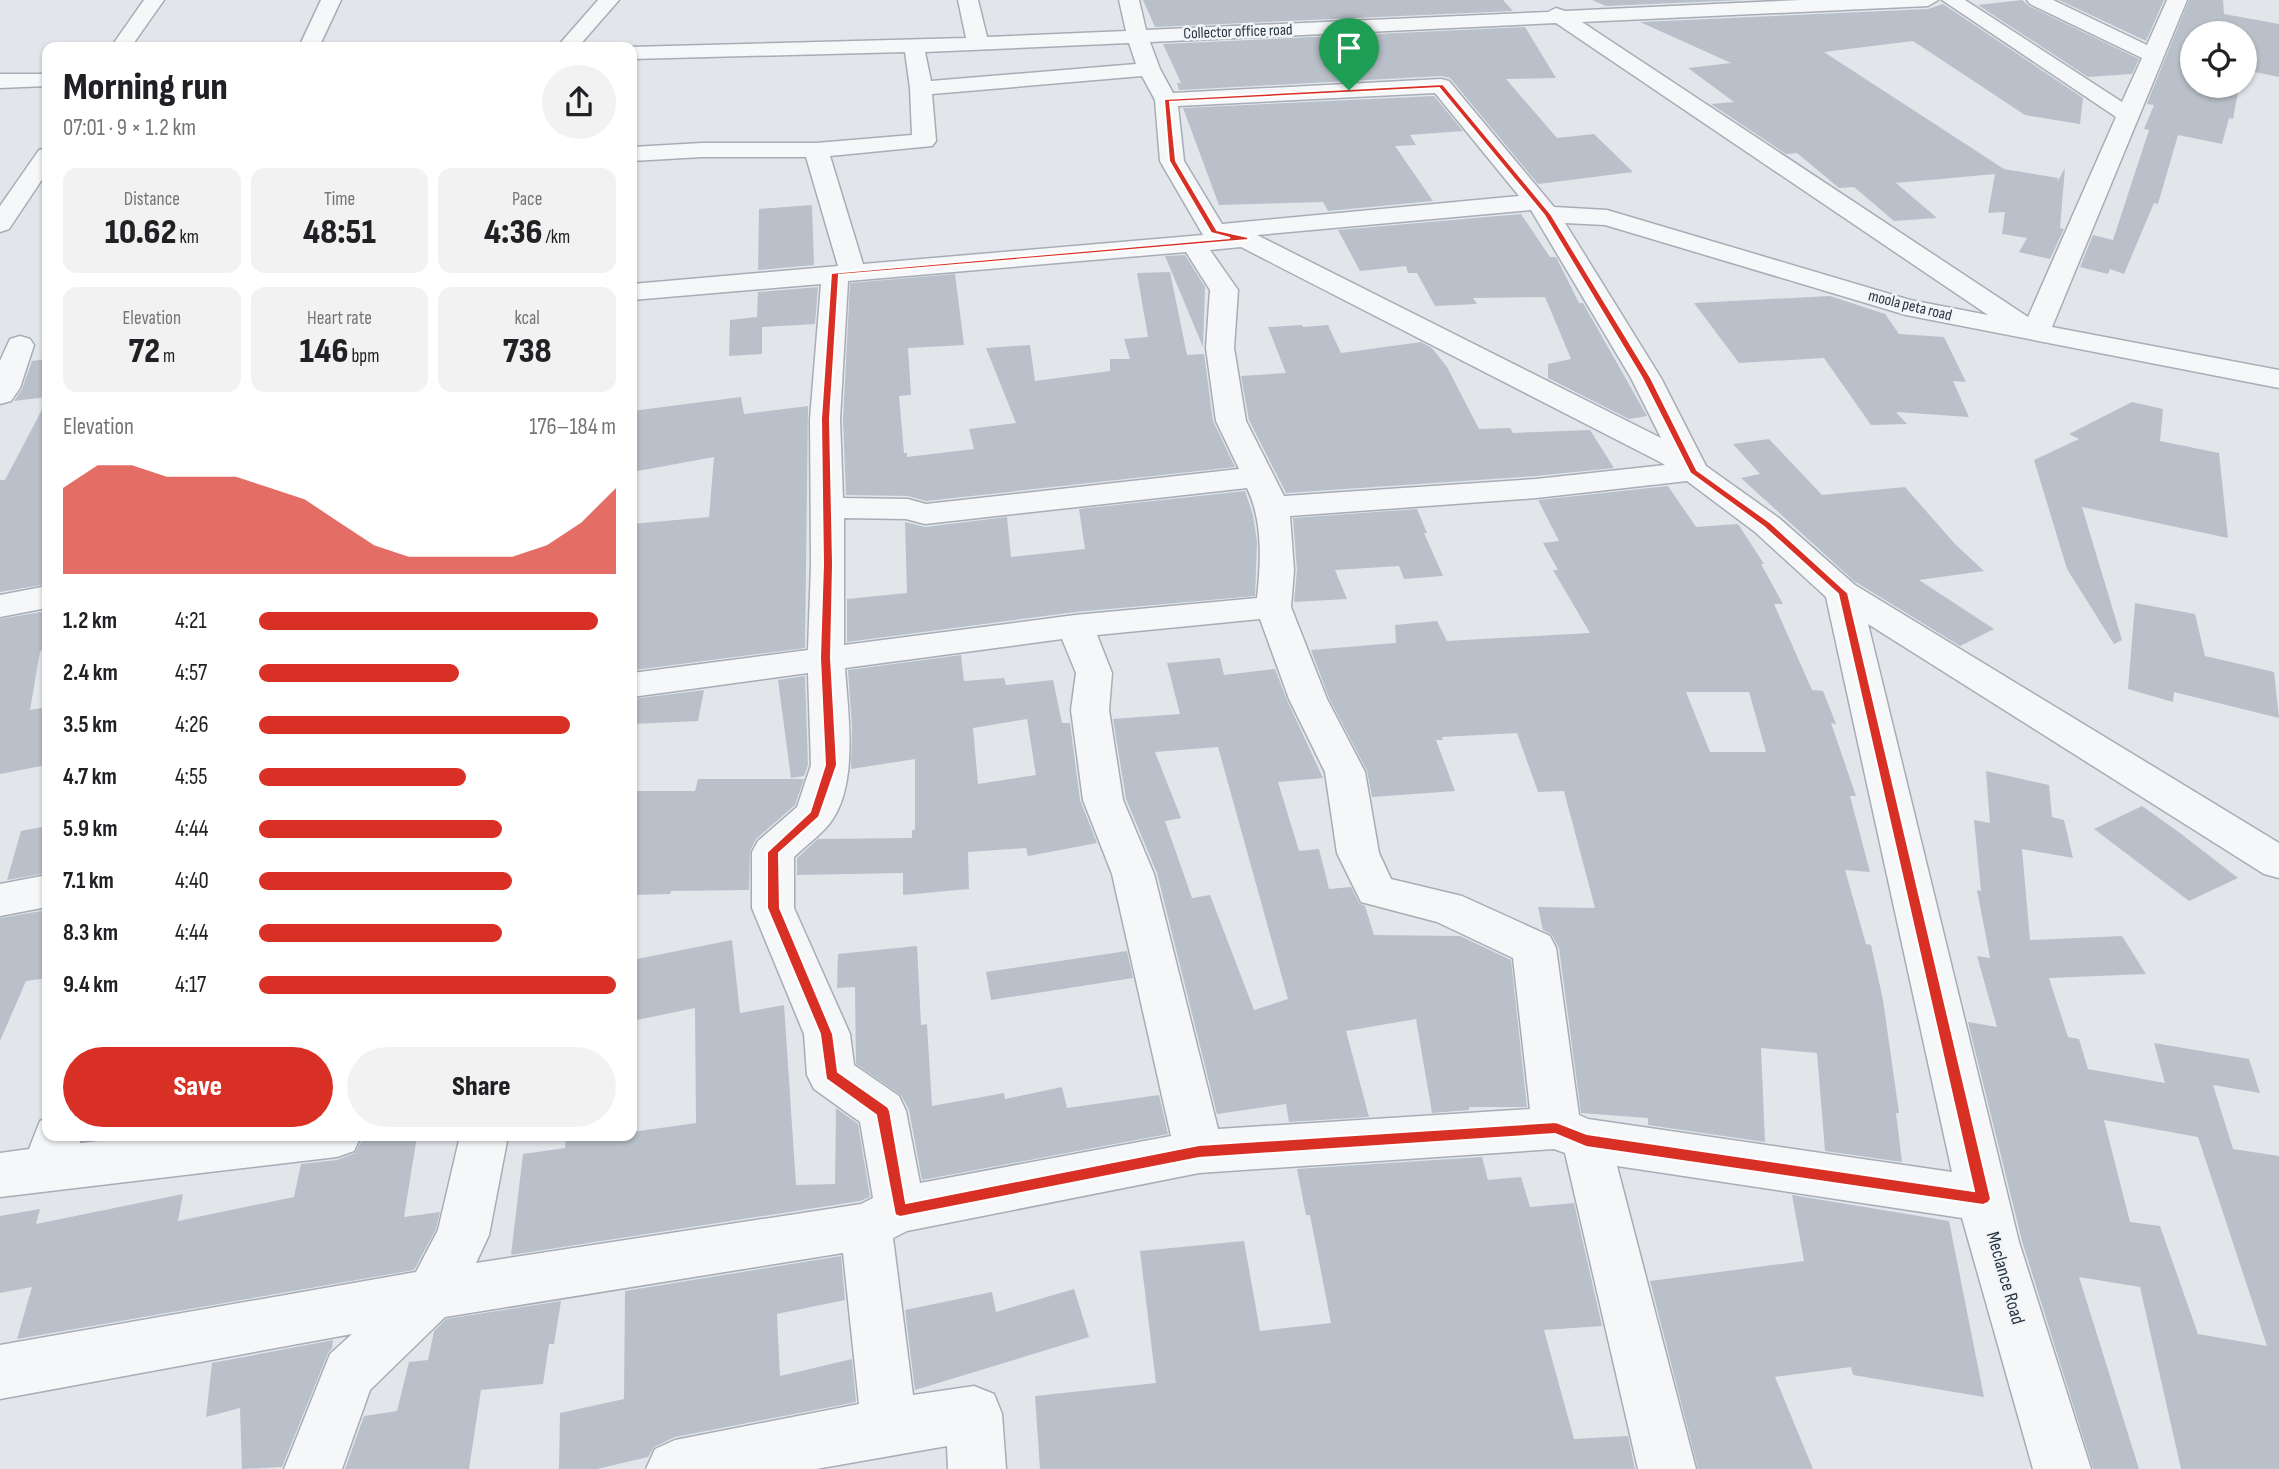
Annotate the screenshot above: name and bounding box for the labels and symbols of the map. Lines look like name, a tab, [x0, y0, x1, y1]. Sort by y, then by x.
pin	[1319, 18, 1379, 90]
street label: Collector office road	[1183, 21, 1293, 43]
street label: moola peta road	[1866, 286, 1954, 326]
street label: Meclance Road	[1981, 1229, 2029, 1327]

